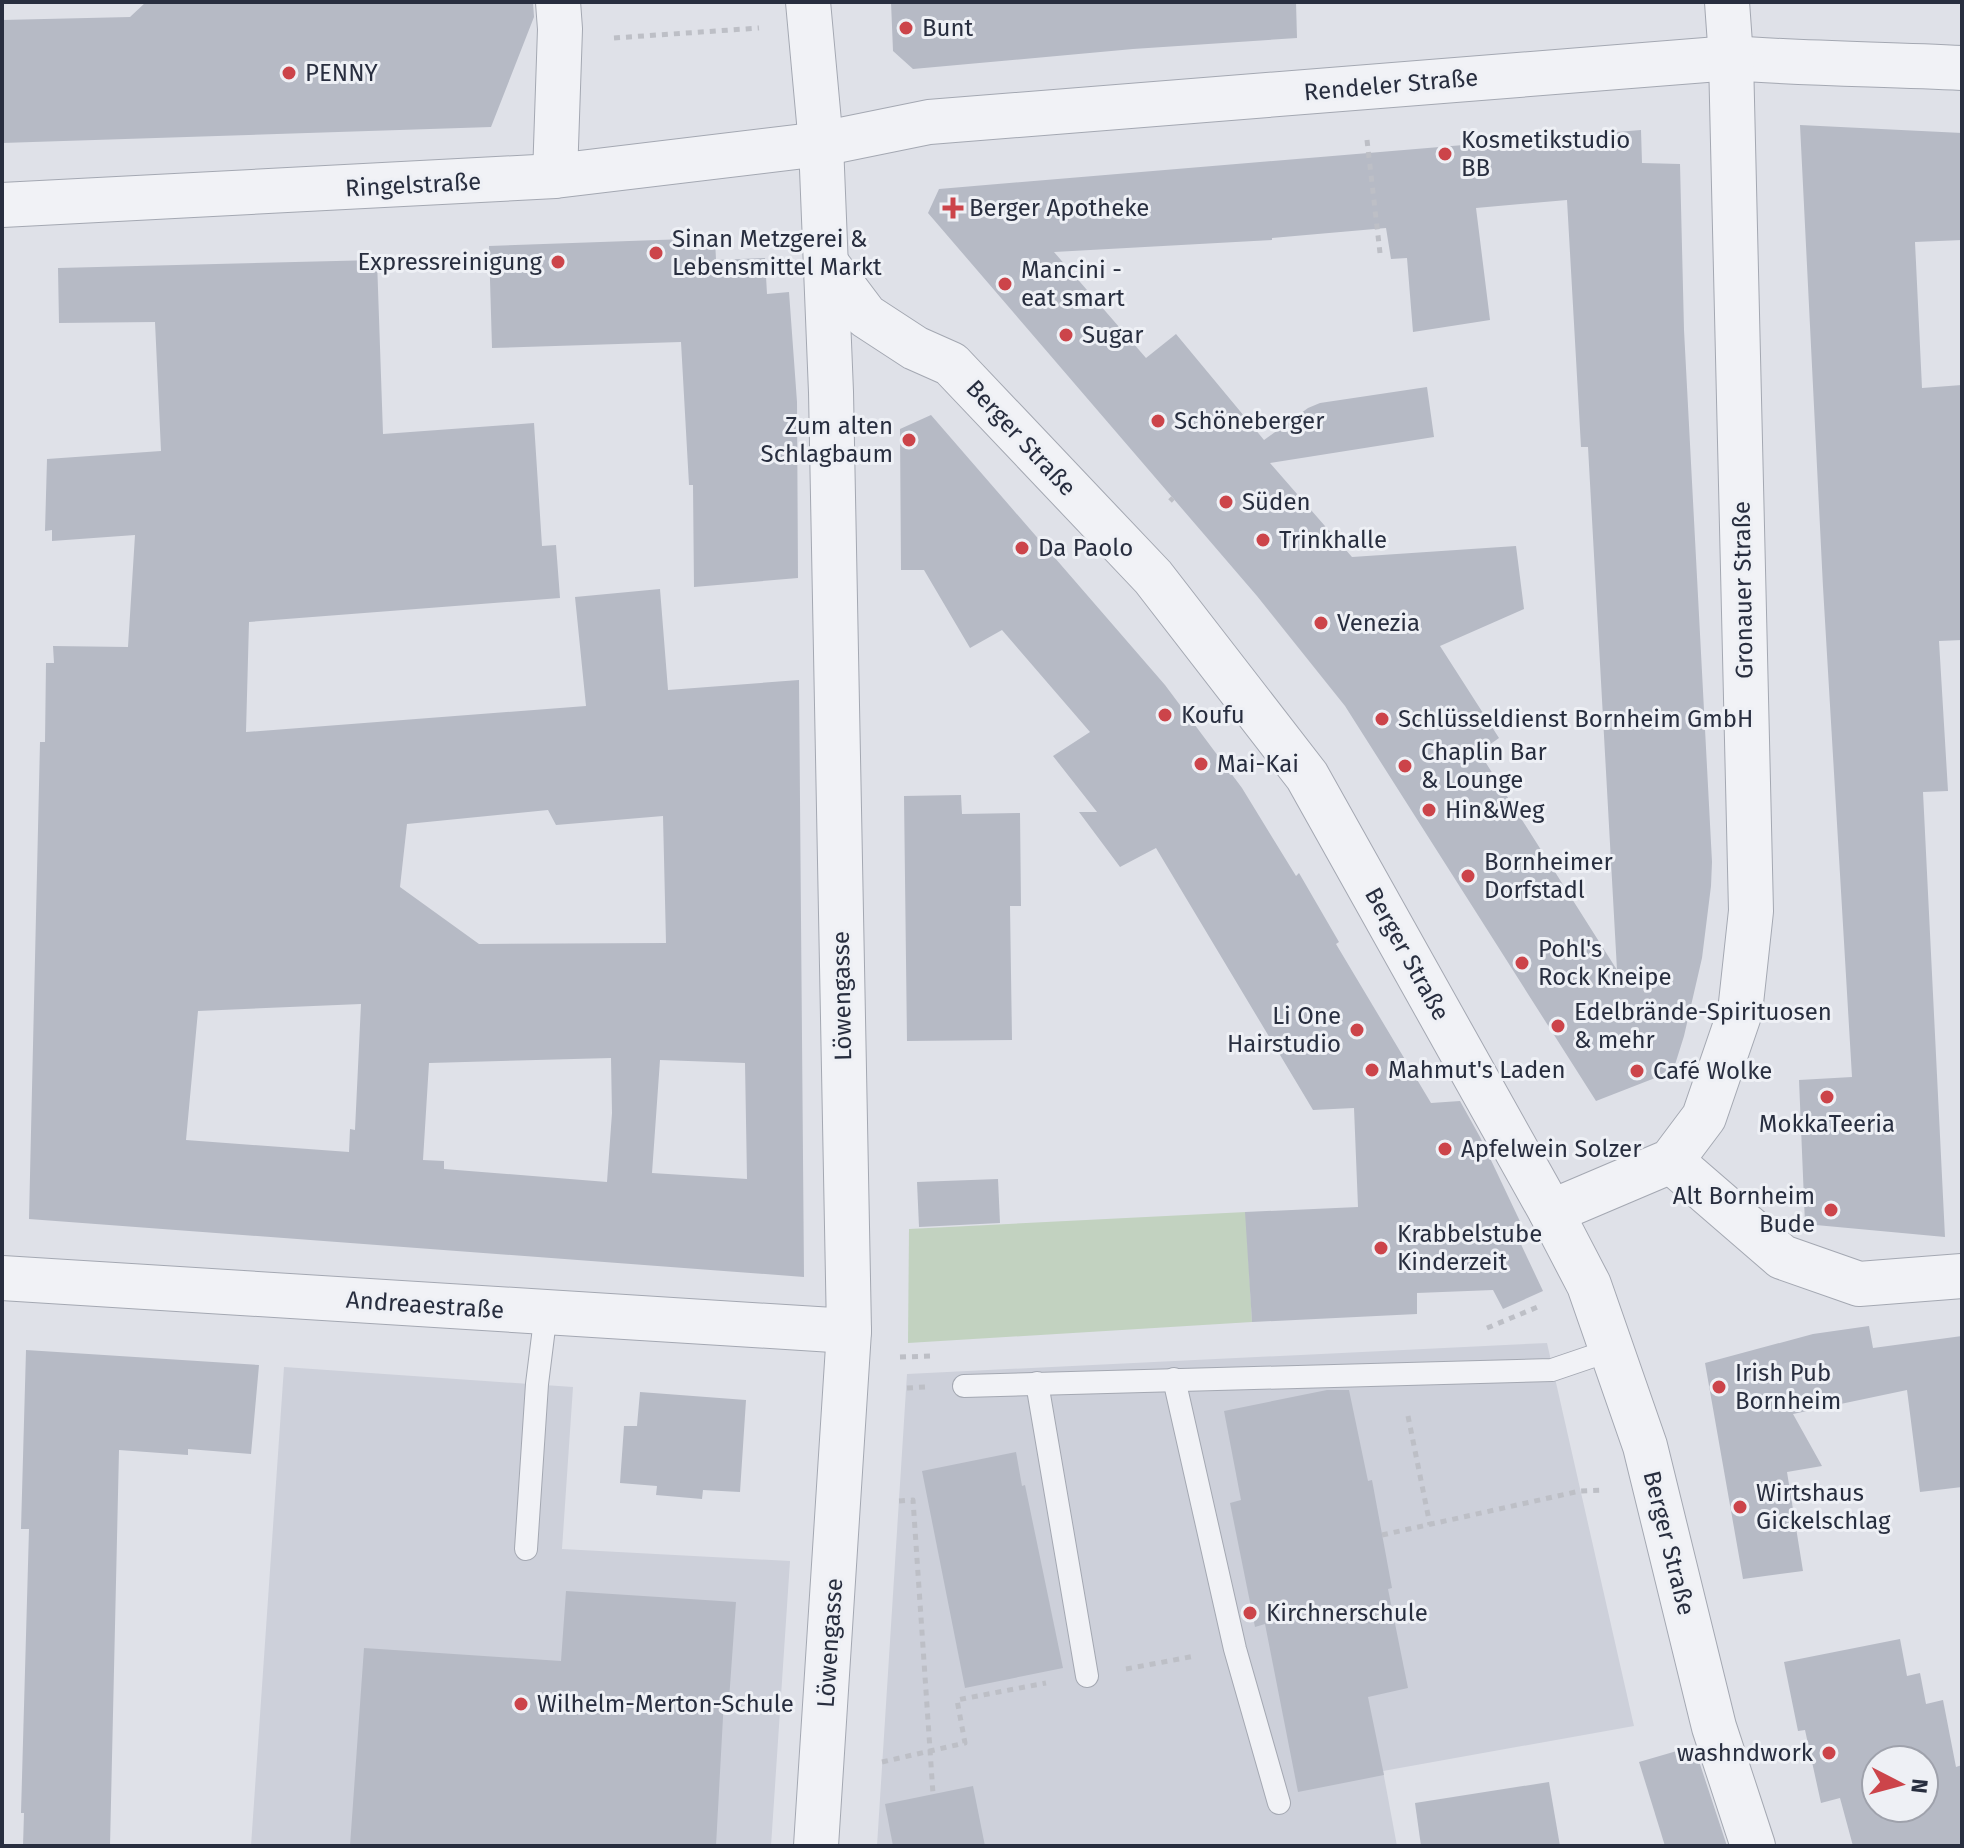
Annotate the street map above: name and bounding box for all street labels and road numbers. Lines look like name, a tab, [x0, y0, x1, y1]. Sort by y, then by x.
street label: Rendeler Straße	[1303, 63, 1479, 107]
street label: Ringelstraße	[344, 167, 482, 203]
street label: Berger Straße	[960, 374, 1082, 502]
street label: Gronauer Straße	[1727, 501, 1759, 679]
street label: Berger Straße	[1359, 883, 1455, 1025]
street label: Löwengasse	[827, 931, 857, 1061]
street label: Andreaestraße	[345, 1286, 505, 1324]
street label: Berger Straße	[1638, 1468, 1700, 1618]
street label: Löwengasse	[812, 1577, 848, 1709]

